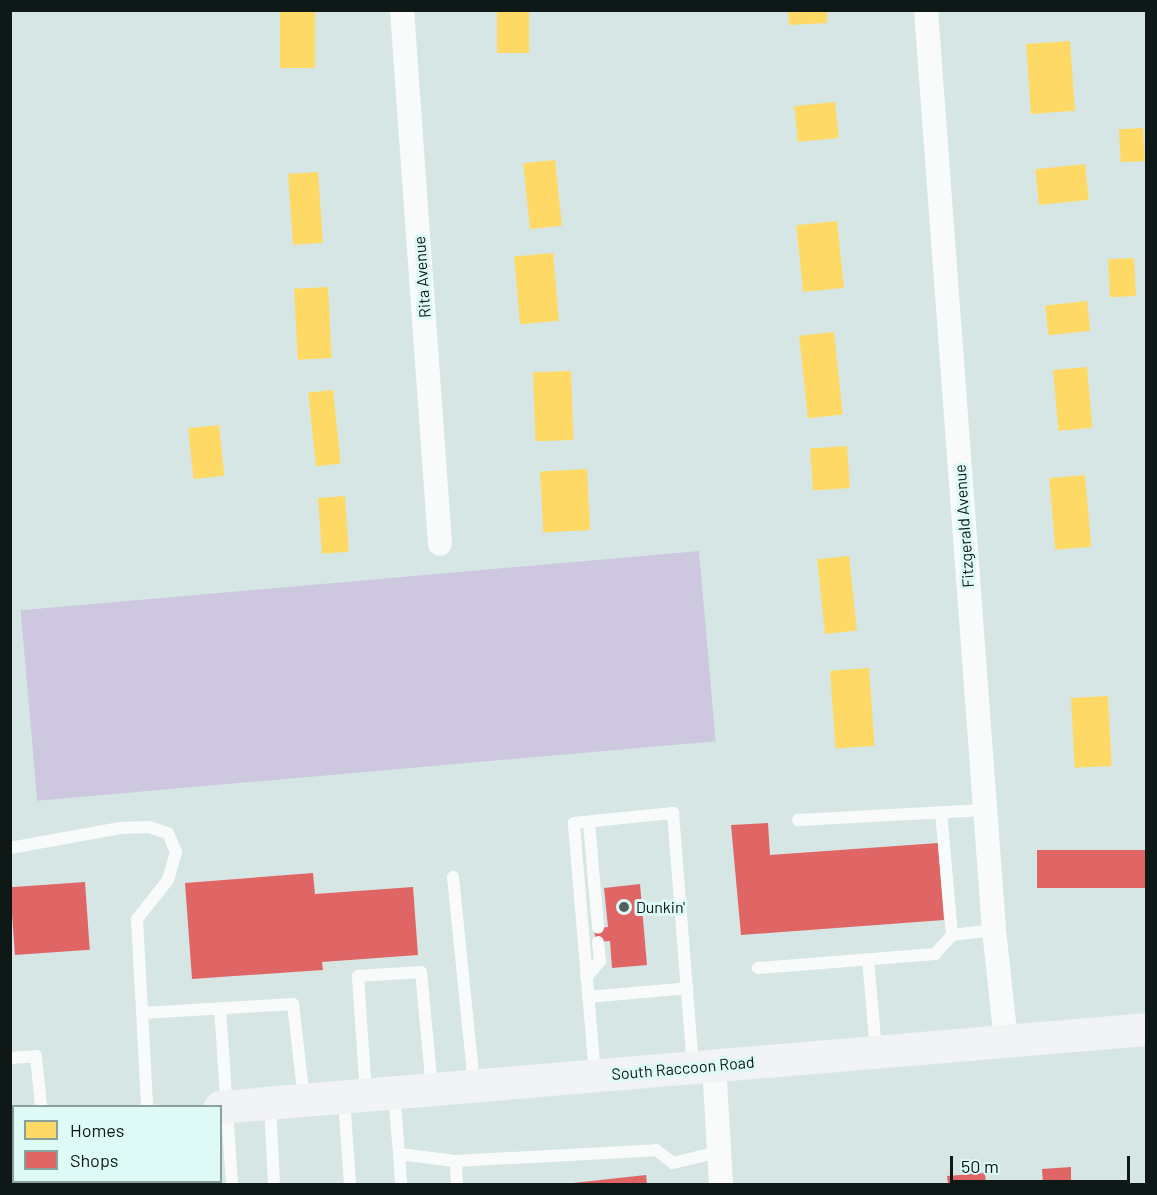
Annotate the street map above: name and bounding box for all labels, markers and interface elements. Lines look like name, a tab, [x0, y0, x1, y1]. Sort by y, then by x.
street label: Rita Avenue	[410, 235, 434, 319]
street label: Fitzgerald Avenue	[950, 464, 978, 588]
place label: Dunkin'	[636, 897, 685, 917]
marker: Dunkin'	[617, 900, 631, 914]
street label: South Raccoon Road	[611, 1052, 755, 1084]
legend	[12, 1105, 222, 1183]
text: Homes	[70, 1119, 124, 1141]
scale bar	[953, 1144, 1133, 1182]
text: Shops	[70, 1149, 119, 1171]
text: 50 m	[961, 1155, 999, 1177]

